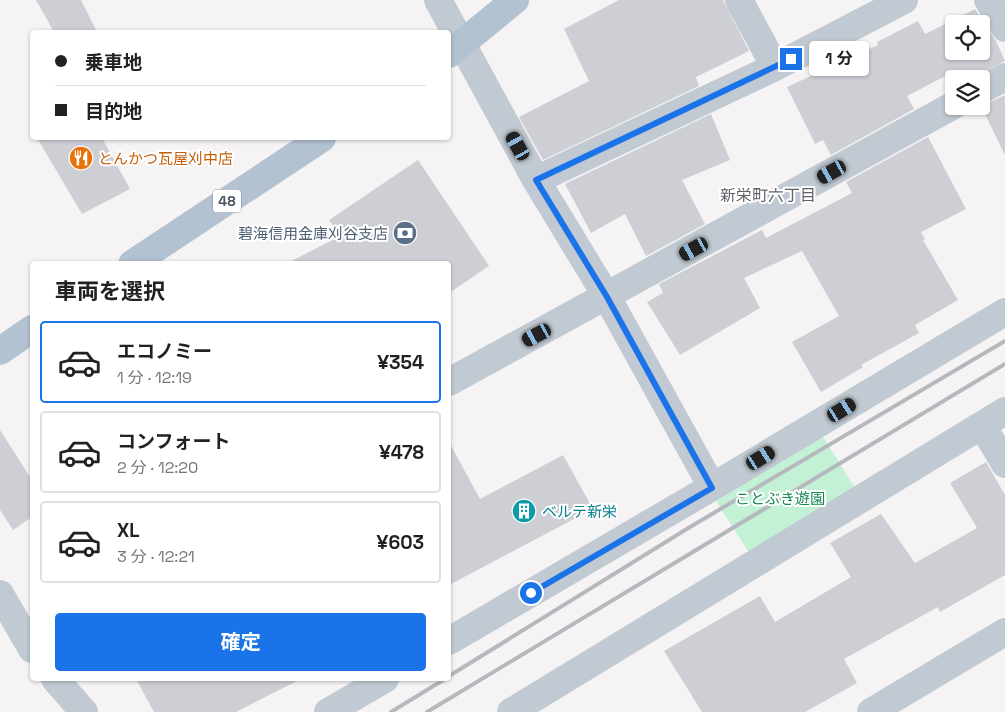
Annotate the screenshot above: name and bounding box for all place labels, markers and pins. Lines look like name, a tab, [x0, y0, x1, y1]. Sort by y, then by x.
restaurant icon: とんかつ瓦屋刈中店	[68, 145, 94, 171]
place label: とんかつ瓦屋刈中店	[98, 149, 233, 168]
bank icon: 碧海信用金庫刈谷支店	[392, 220, 418, 246]
place label: 碧海信用金庫刈谷支店	[238, 224, 388, 243]
building icon: ベルテ新栄	[511, 498, 537, 524]
place label: ベルテ新栄	[542, 502, 617, 521]

